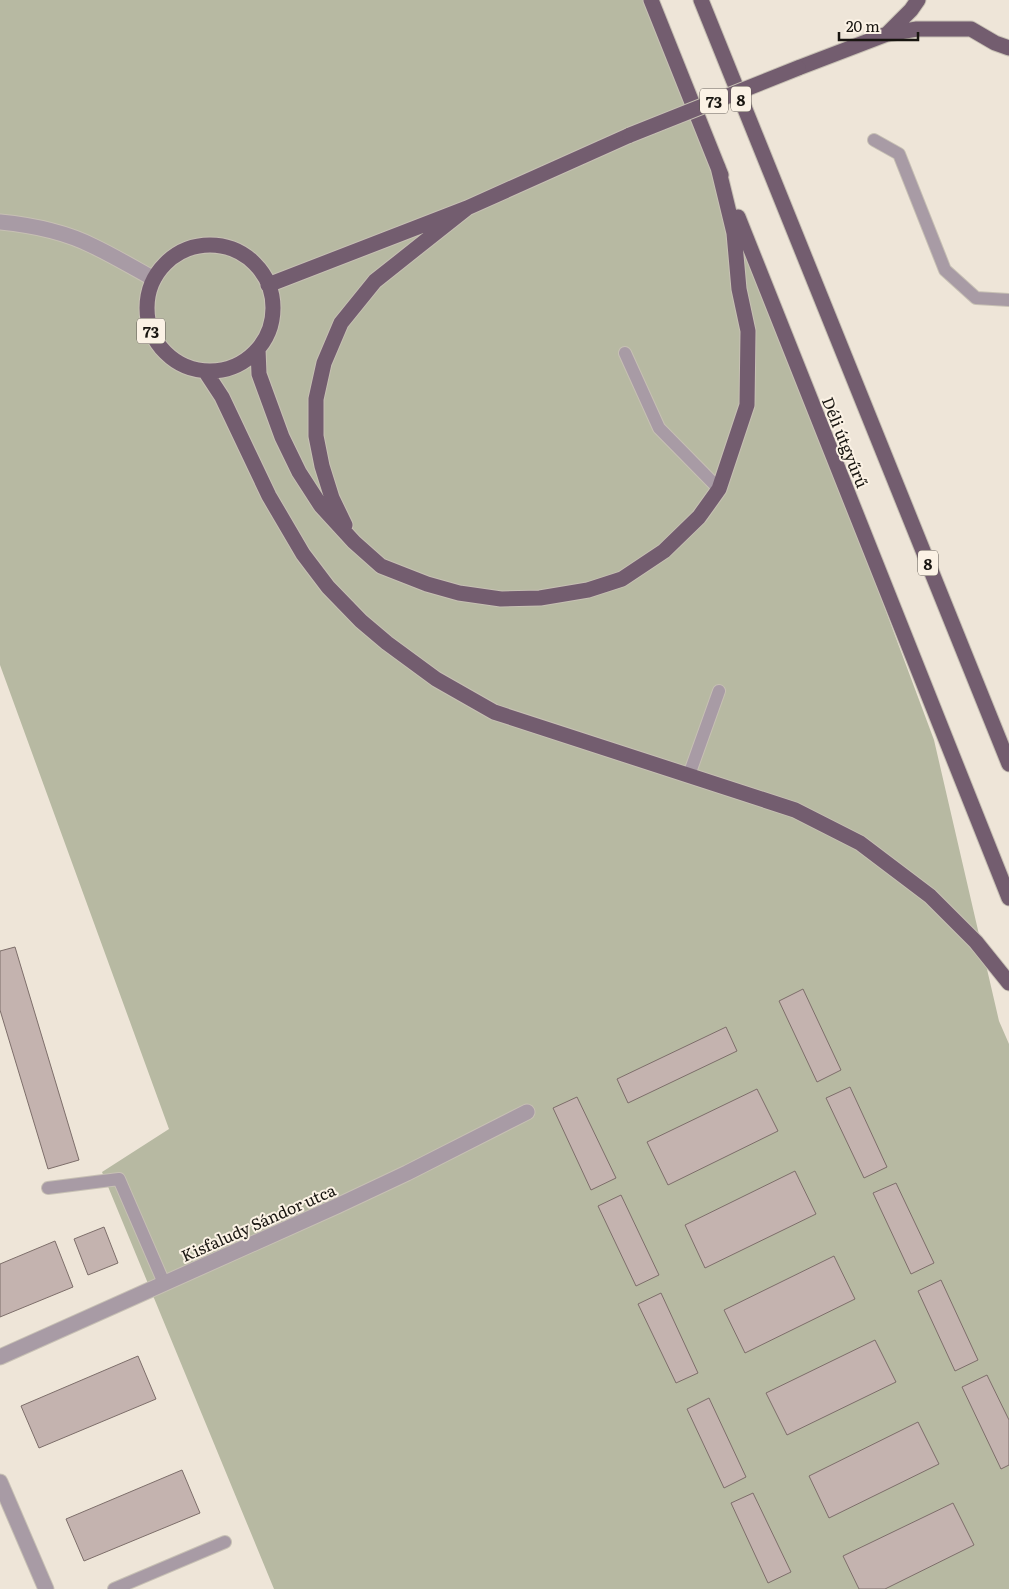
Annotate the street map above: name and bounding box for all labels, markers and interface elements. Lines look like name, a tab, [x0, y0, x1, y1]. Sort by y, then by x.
scale bar	[839, 10, 918, 42]
text: 20 m	[846, 14, 880, 37]
road number: 8	[731, 86, 751, 112]
road number: 73	[700, 88, 728, 114]
road number: 73	[137, 318, 165, 344]
street label: Déli útgyűrű	[817, 393, 875, 491]
road number: 8	[918, 550, 938, 576]
street label: Kisfaludy Sándor utca	[177, 1177, 339, 1267]

